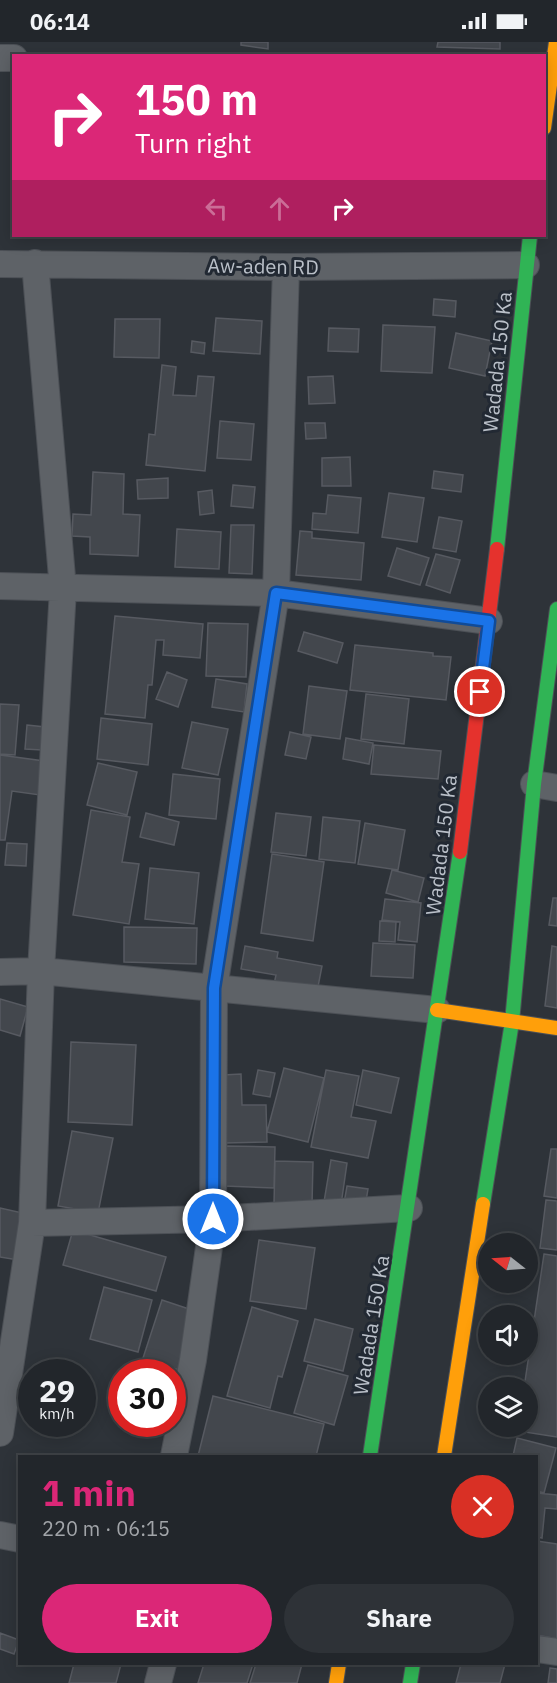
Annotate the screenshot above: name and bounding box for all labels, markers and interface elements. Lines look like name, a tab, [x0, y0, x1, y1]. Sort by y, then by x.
text: 06:14	[30, 7, 90, 36]
text: 150 m	[135, 72, 258, 127]
icon: right	[36, 78, 114, 156]
text: Turn right	[135, 125, 252, 160]
icon: left	[200, 192, 233, 225]
icon: ahead	[263, 192, 296, 225]
icon: right	[326, 192, 359, 225]
street label: Aw-aden RD	[207, 252, 319, 280]
street label: Wadada 150 Ka	[476, 290, 518, 434]
pin	[454, 666, 505, 717]
icon: arrive	[463, 675, 496, 708]
street label: Wadada 150 Ka	[419, 773, 463, 917]
position arrow	[181, 1187, 245, 1251]
north arrow	[478, 1233, 538, 1293]
map controls	[478, 1233, 538, 1437]
street label: Wadada 150 Ka	[347, 1253, 395, 1397]
button: sound	[478, 1305, 538, 1365]
speed limit sign: 30	[108, 1359, 186, 1437]
text: 29	[39, 1371, 75, 1410]
button: layers	[478, 1377, 538, 1437]
text: km/h	[39, 1404, 75, 1423]
text: 1 min	[42, 1469, 136, 1516]
button: close	[451, 1475, 514, 1538]
text: 220 m · 06:15	[42, 1515, 170, 1542]
button: Exit	[42, 1584, 272, 1653]
button: Share	[284, 1584, 514, 1653]

